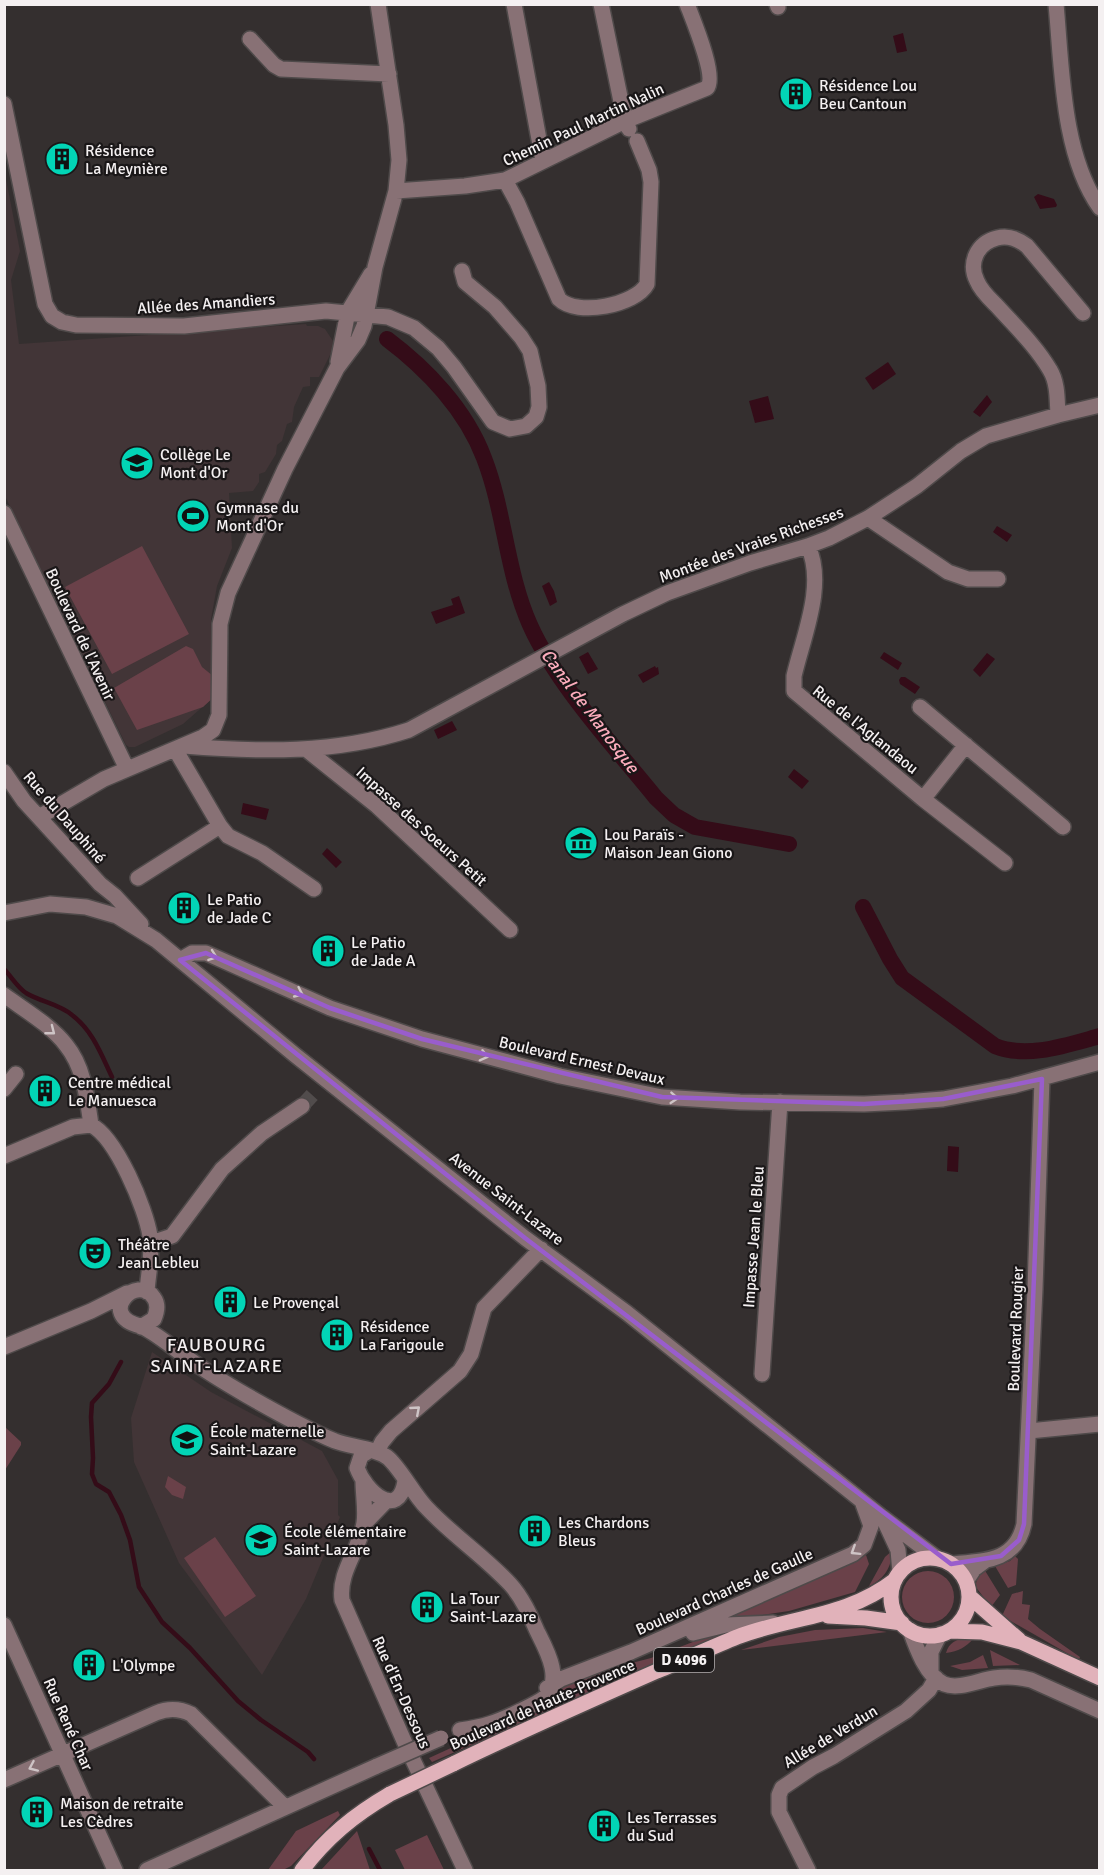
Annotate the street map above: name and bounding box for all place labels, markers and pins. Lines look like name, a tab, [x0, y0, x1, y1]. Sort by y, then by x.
building icon: Résidence Lou Beu Cantoun	[778, 76, 814, 112]
place label: Résidence Lou Beu Cantoun	[819, 76, 917, 114]
building icon: Résidence La Meynière	[44, 141, 80, 177]
place label: Résidence La Meynière	[85, 141, 168, 179]
school or university icon: Collège Le Mont d'Or	[119, 445, 155, 481]
place label: Collège Le Mont d'Or	[160, 445, 231, 483]
sports icon: Gymnase du Mont d'Or	[175, 498, 211, 534]
place label: Gymnase du Mont d'Or	[216, 498, 299, 536]
museum icon: Lou Paraïs - Maison Jean Giono	[563, 825, 599, 861]
place label: Lou Paraïs - Maison Jean Giono	[604, 825, 733, 863]
building icon: Le Patio de Jade C	[166, 890, 202, 926]
place label: Le Patio de Jade C	[207, 890, 272, 928]
building icon: Le Patio de Jade A	[310, 933, 346, 969]
place label: Le Patio de Jade A	[351, 933, 416, 971]
building icon: Centre médical Le Manuesca	[27, 1073, 63, 1109]
place label: Centre médical Le Manuesca	[68, 1073, 171, 1111]
theatre icon: Théâtre Jean Lebleu	[77, 1235, 113, 1271]
place label: Théâtre Jean Lebleu	[118, 1235, 199, 1273]
building icon: Le Provençal	[212, 1284, 248, 1320]
place label: Le Provençal	[253, 1293, 340, 1313]
building icon: Résidence La Farigoule	[319, 1317, 355, 1353]
place label: Résidence La Farigoule	[360, 1317, 444, 1355]
school or university icon: École maternelle Saint-Lazare	[169, 1422, 205, 1458]
place label: École maternelle Saint-Lazare	[210, 1422, 325, 1460]
building icon: Les Chardons Bleus	[517, 1513, 553, 1549]
place label: Les Chardons Bleus	[558, 1513, 649, 1551]
school or university icon: École élémentaire Saint-Lazare	[243, 1522, 279, 1558]
place label: École élémentaire Saint-Lazare	[284, 1522, 406, 1560]
building icon: La Tour Saint-Lazare	[409, 1589, 445, 1625]
place label: La Tour Saint-Lazare	[450, 1589, 536, 1627]
building icon: L'Olympe	[71, 1647, 107, 1683]
place label: L'Olympe	[112, 1656, 175, 1676]
building icon: Maison de retraite Les Cèdres	[19, 1794, 55, 1830]
place label: Maison de retraite Les Cèdres	[60, 1794, 184, 1832]
building icon: Les Terrasses du Sud	[586, 1808, 622, 1844]
place label: Les Terrasses du Sud	[627, 1808, 717, 1846]

